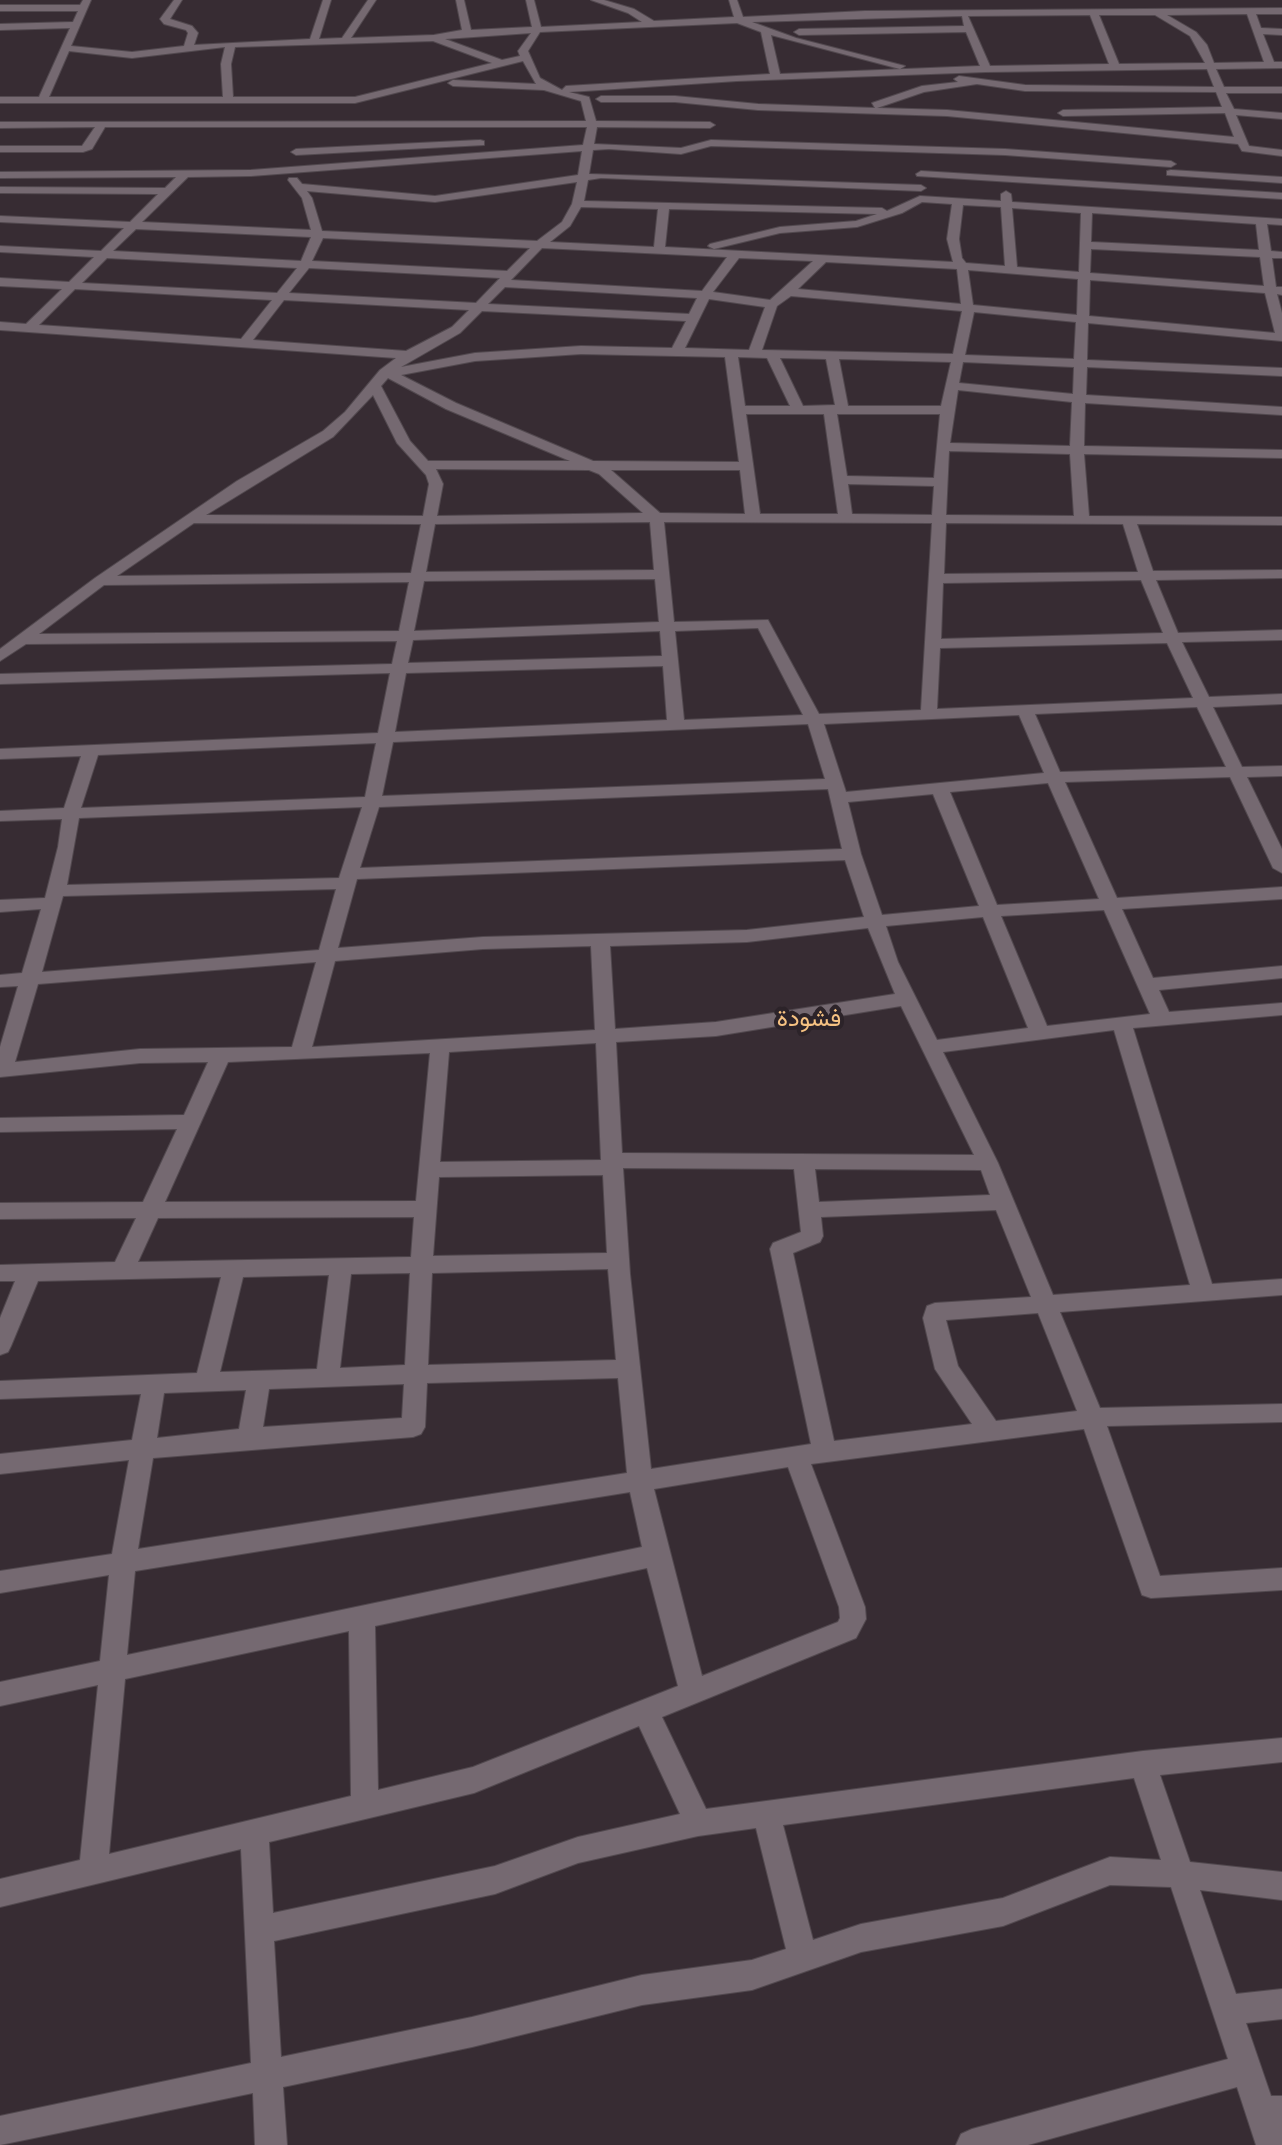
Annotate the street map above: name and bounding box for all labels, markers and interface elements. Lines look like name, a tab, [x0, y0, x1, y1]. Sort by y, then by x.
district label: فشودة	[777, 1005, 841, 1033]

